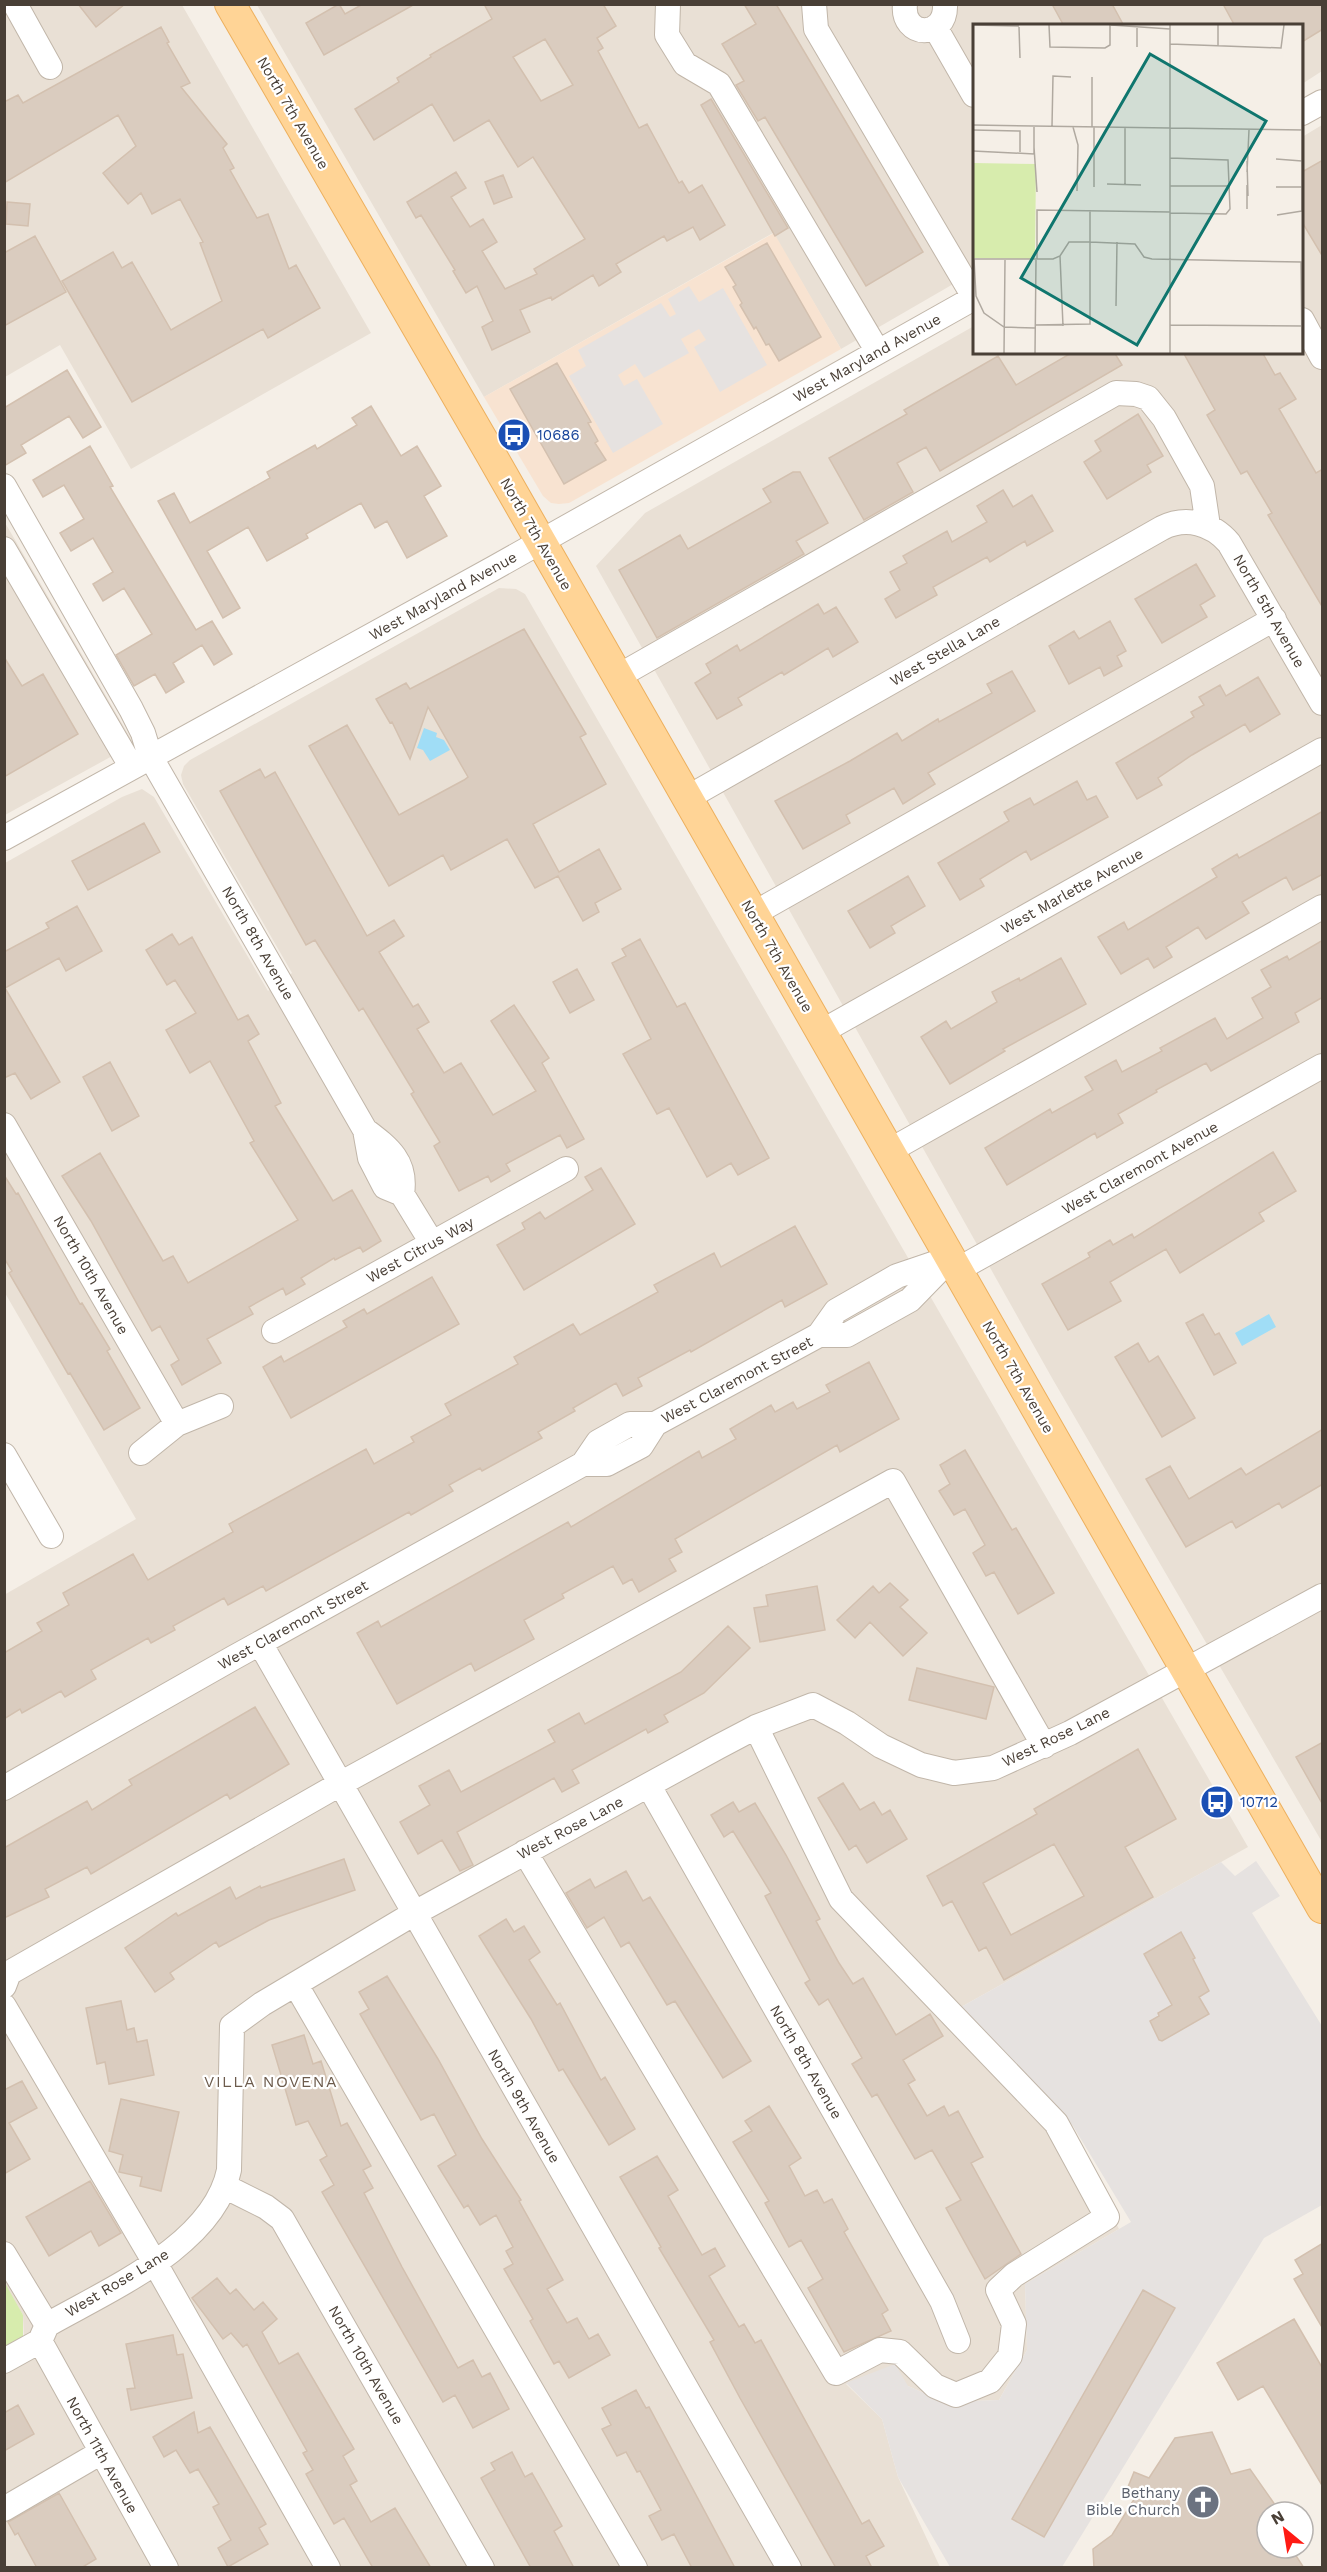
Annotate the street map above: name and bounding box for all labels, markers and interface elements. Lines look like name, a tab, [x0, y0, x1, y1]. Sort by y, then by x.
inset map	[973, 24, 1303, 354]
street label: North 7th Avenue	[253, 53, 333, 173]
street label: West Maryland Avenue	[790, 310, 944, 406]
bus stop icon: 10686	[496, 417, 532, 453]
place label: 10686	[537, 426, 580, 444]
street label: North 7th Avenue	[496, 474, 576, 594]
street label: West Maryland Avenue	[366, 548, 520, 644]
street label: North 5th Avenue	[1229, 551, 1309, 671]
street label: West Stella Lane	[887, 612, 1003, 690]
street label: West Marlette Avenue	[998, 844, 1146, 938]
street label: North 8th Avenue	[218, 883, 298, 1003]
street label: North 7th Avenue	[737, 896, 817, 1016]
street label: West Claremont Avenue	[1059, 1117, 1221, 1219]
street label: North 10th Avenue	[50, 1212, 132, 1338]
street label: West Citrus Way	[363, 1213, 477, 1287]
street label: North 7th Avenue	[978, 1317, 1058, 1437]
street label: West Claremont Street	[658, 1332, 816, 1428]
street label: West Claremont Street	[215, 1576, 372, 1674]
street label: West Rose Lane	[999, 1703, 1113, 1771]
bus stop icon: 10712	[1199, 1784, 1235, 1820]
street label: West Rose Lane	[514, 1792, 626, 1864]
place label: 10712	[1240, 1793, 1278, 1811]
street label: North 8th Avenue	[766, 2002, 846, 2122]
street label: North 9th Avenue	[484, 2046, 564, 2166]
district label: VILLA NOVENA	[204, 2072, 338, 2091]
street label: West Rose Lane	[62, 2245, 172, 2321]
street label: North 10th Avenue	[325, 2302, 407, 2428]
street label: North 11th Avenue	[62, 2393, 142, 2517]
place label: Bethany Bible Church	[1086, 2484, 1180, 2519]
church icon: Bethany Bible Church	[1185, 2484, 1221, 2520]
north arrow	[1255, 2500, 1315, 2560]
text: N	[1268, 2506, 1288, 2529]

